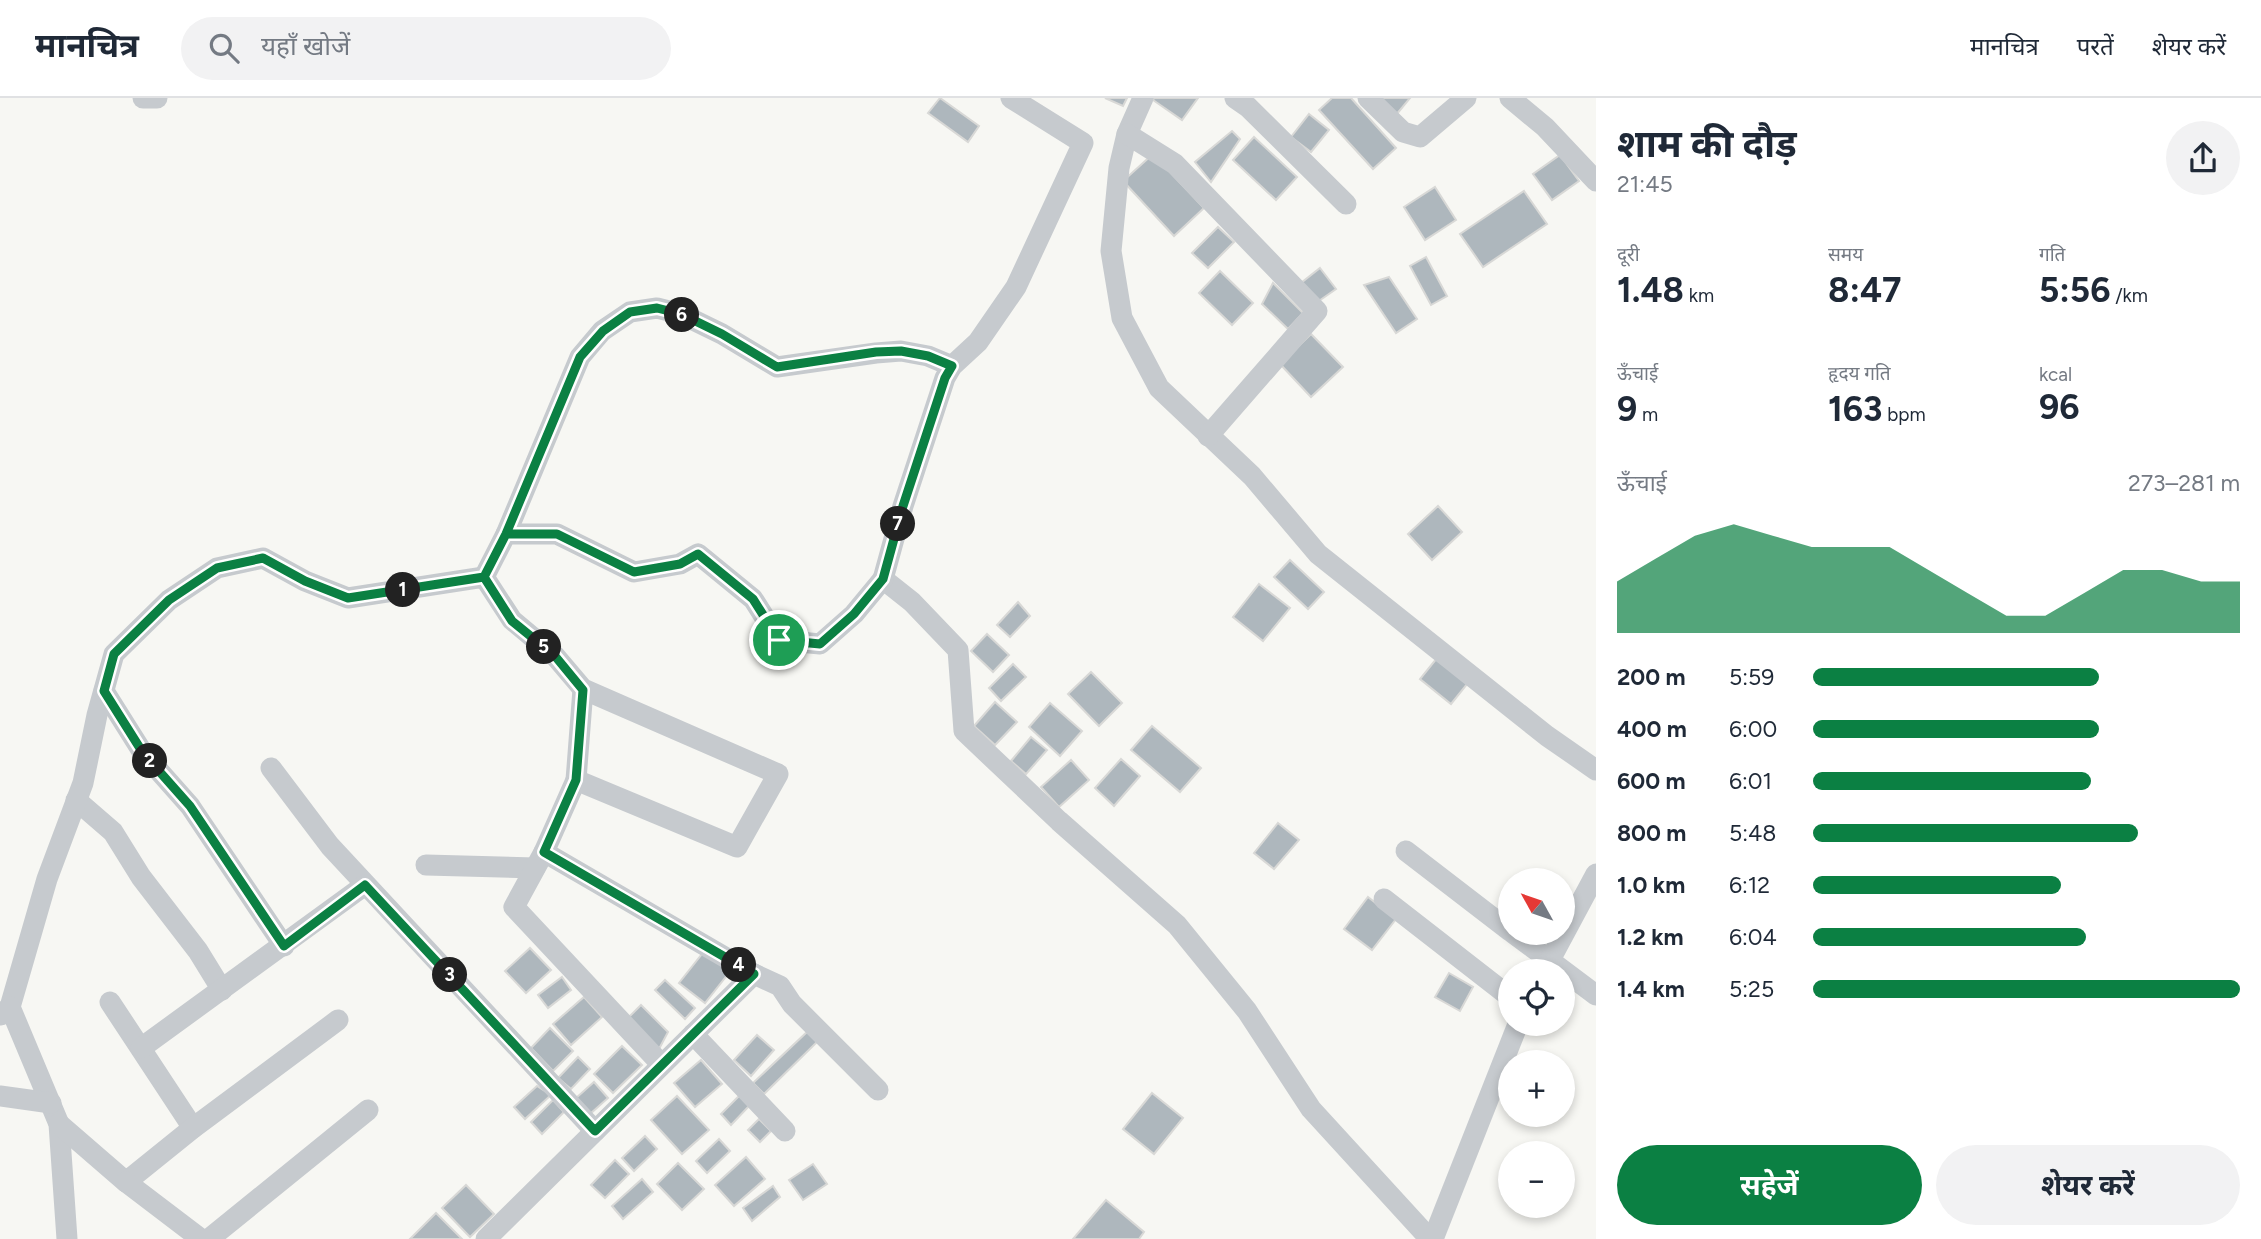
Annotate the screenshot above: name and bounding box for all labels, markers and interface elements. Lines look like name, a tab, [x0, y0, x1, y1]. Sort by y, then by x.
search box	[181, 17, 671, 80]
text: मानचित्र	[35, 26, 139, 65]
icon: search	[205, 29, 243, 67]
text: यहाँ खोजें	[261, 30, 350, 62]
text: मानचित्र	[1970, 32, 2039, 61]
text: परतें	[2077, 32, 2114, 61]
text: शेयर करें	[2152, 32, 2226, 61]
text: शाम की दौड़	[1617, 121, 1797, 167]
button: share	[2166, 121, 2240, 195]
text: 21:45	[1617, 170, 1673, 198]
text: दूरी	[1617, 243, 1640, 266]
text: समय	[1828, 243, 1863, 266]
text: गति	[2039, 243, 2065, 266]
text: 1.48	[1617, 269, 1684, 311]
text: 8:47	[1828, 269, 1902, 311]
text: 5:56	[2039, 269, 2111, 311]
text: km	[1684, 284, 1714, 307]
text: /km	[2111, 284, 2148, 307]
pin: 6	[664, 298, 700, 332]
text: 6	[676, 303, 687, 326]
text: ऊँचाई	[1617, 362, 1658, 385]
text: हृदय गति	[1828, 362, 1891, 385]
text: kcal	[2039, 363, 2072, 386]
text: 96	[2039, 386, 2080, 428]
text: 9	[1617, 388, 1637, 430]
text: 163	[1828, 388, 1883, 430]
text: m	[1637, 403, 1658, 426]
text: bpm	[1883, 403, 1926, 426]
text: ऊँचाई	[1617, 469, 1667, 497]
text: 273–281 m	[2128, 469, 2240, 497]
pin: 7	[880, 506, 916, 542]
text: 7	[892, 512, 903, 535]
pin: 1	[386, 573, 420, 608]
text: 1	[398, 578, 407, 601]
pin	[749, 610, 809, 670]
icon: arrive	[760, 621, 798, 659]
pin: 5	[526, 630, 562, 664]
text: 5	[538, 635, 549, 658]
text: 200 m	[1617, 663, 1686, 691]
text: 5:59	[1729, 663, 1774, 691]
text: 400 m	[1617, 715, 1687, 743]
text: 6:00	[1729, 715, 1777, 743]
pin: 2	[132, 744, 168, 778]
text: 2	[144, 749, 155, 772]
text: 600 m	[1617, 767, 1686, 795]
text: 6:01	[1729, 767, 1772, 795]
text: 800 m	[1617, 819, 1686, 847]
text: 5:48	[1729, 819, 1776, 847]
north arrow	[1498, 868, 1575, 945]
map controls	[1498, 868, 1575, 1218]
text: 1.0 km	[1617, 871, 1685, 899]
text: 6:12	[1729, 871, 1770, 899]
text: 1.2 km	[1617, 923, 1684, 951]
text: 6:04	[1729, 923, 1777, 951]
pin: 4	[722, 948, 756, 982]
text: 4	[732, 953, 745, 976]
pin: 3	[433, 958, 468, 992]
button: locate	[1498, 959, 1575, 1036]
text: 3	[444, 963, 455, 986]
text: 1.4 km	[1617, 975, 1685, 1003]
text: 5:25	[1729, 975, 1774, 1003]
button: +	[1498, 1050, 1575, 1127]
button: −	[1498, 1141, 1575, 1218]
button: सहेजें	[1617, 1145, 1922, 1225]
button: शेयर करें	[1936, 1145, 2240, 1225]

